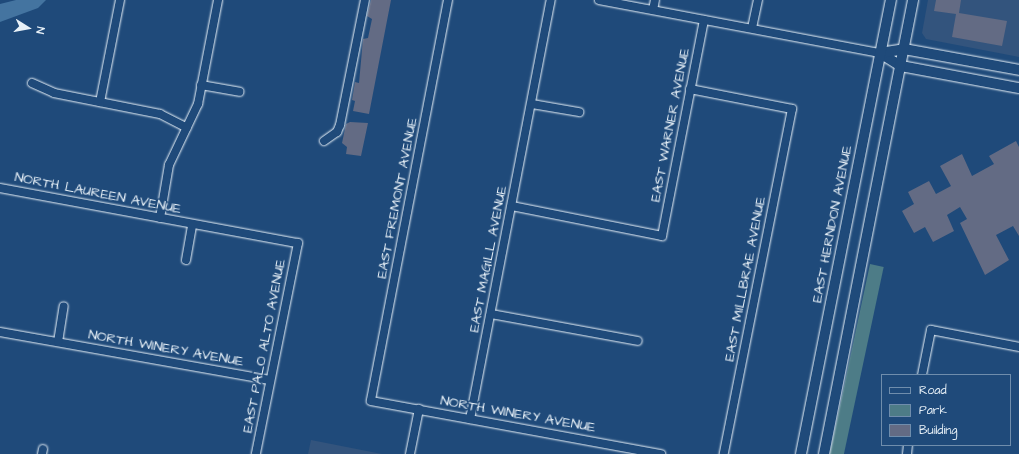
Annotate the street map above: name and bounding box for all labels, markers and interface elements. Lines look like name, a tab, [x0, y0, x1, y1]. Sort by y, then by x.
north arrow	[8, 8, 48, 48]
text: N	[32, 26, 48, 35]
street label: EAST WARNER AVENUE	[647, 47, 693, 203]
street label: EAST FREMONT AVENUE	[373, 116, 421, 280]
street label: EAST HERNDON AVENUE	[808, 144, 856, 304]
street label: NORTH LAUREEN AVENUE	[13, 169, 183, 217]
street label: EAST MAGILL AVENUE	[466, 184, 510, 334]
street label: EAST MILLBRAE AVENUE	[721, 195, 769, 363]
street label: EAST PALO ALTO AVENUE	[239, 258, 289, 434]
street label: NORTH WINERY AVENUE	[87, 326, 245, 370]
legend	[881, 374, 1011, 446]
text: Road	[919, 382, 947, 399]
street label: NORTH WINERY AVENUE	[439, 392, 597, 436]
text: Park	[919, 402, 947, 419]
text: Building	[919, 422, 957, 439]

